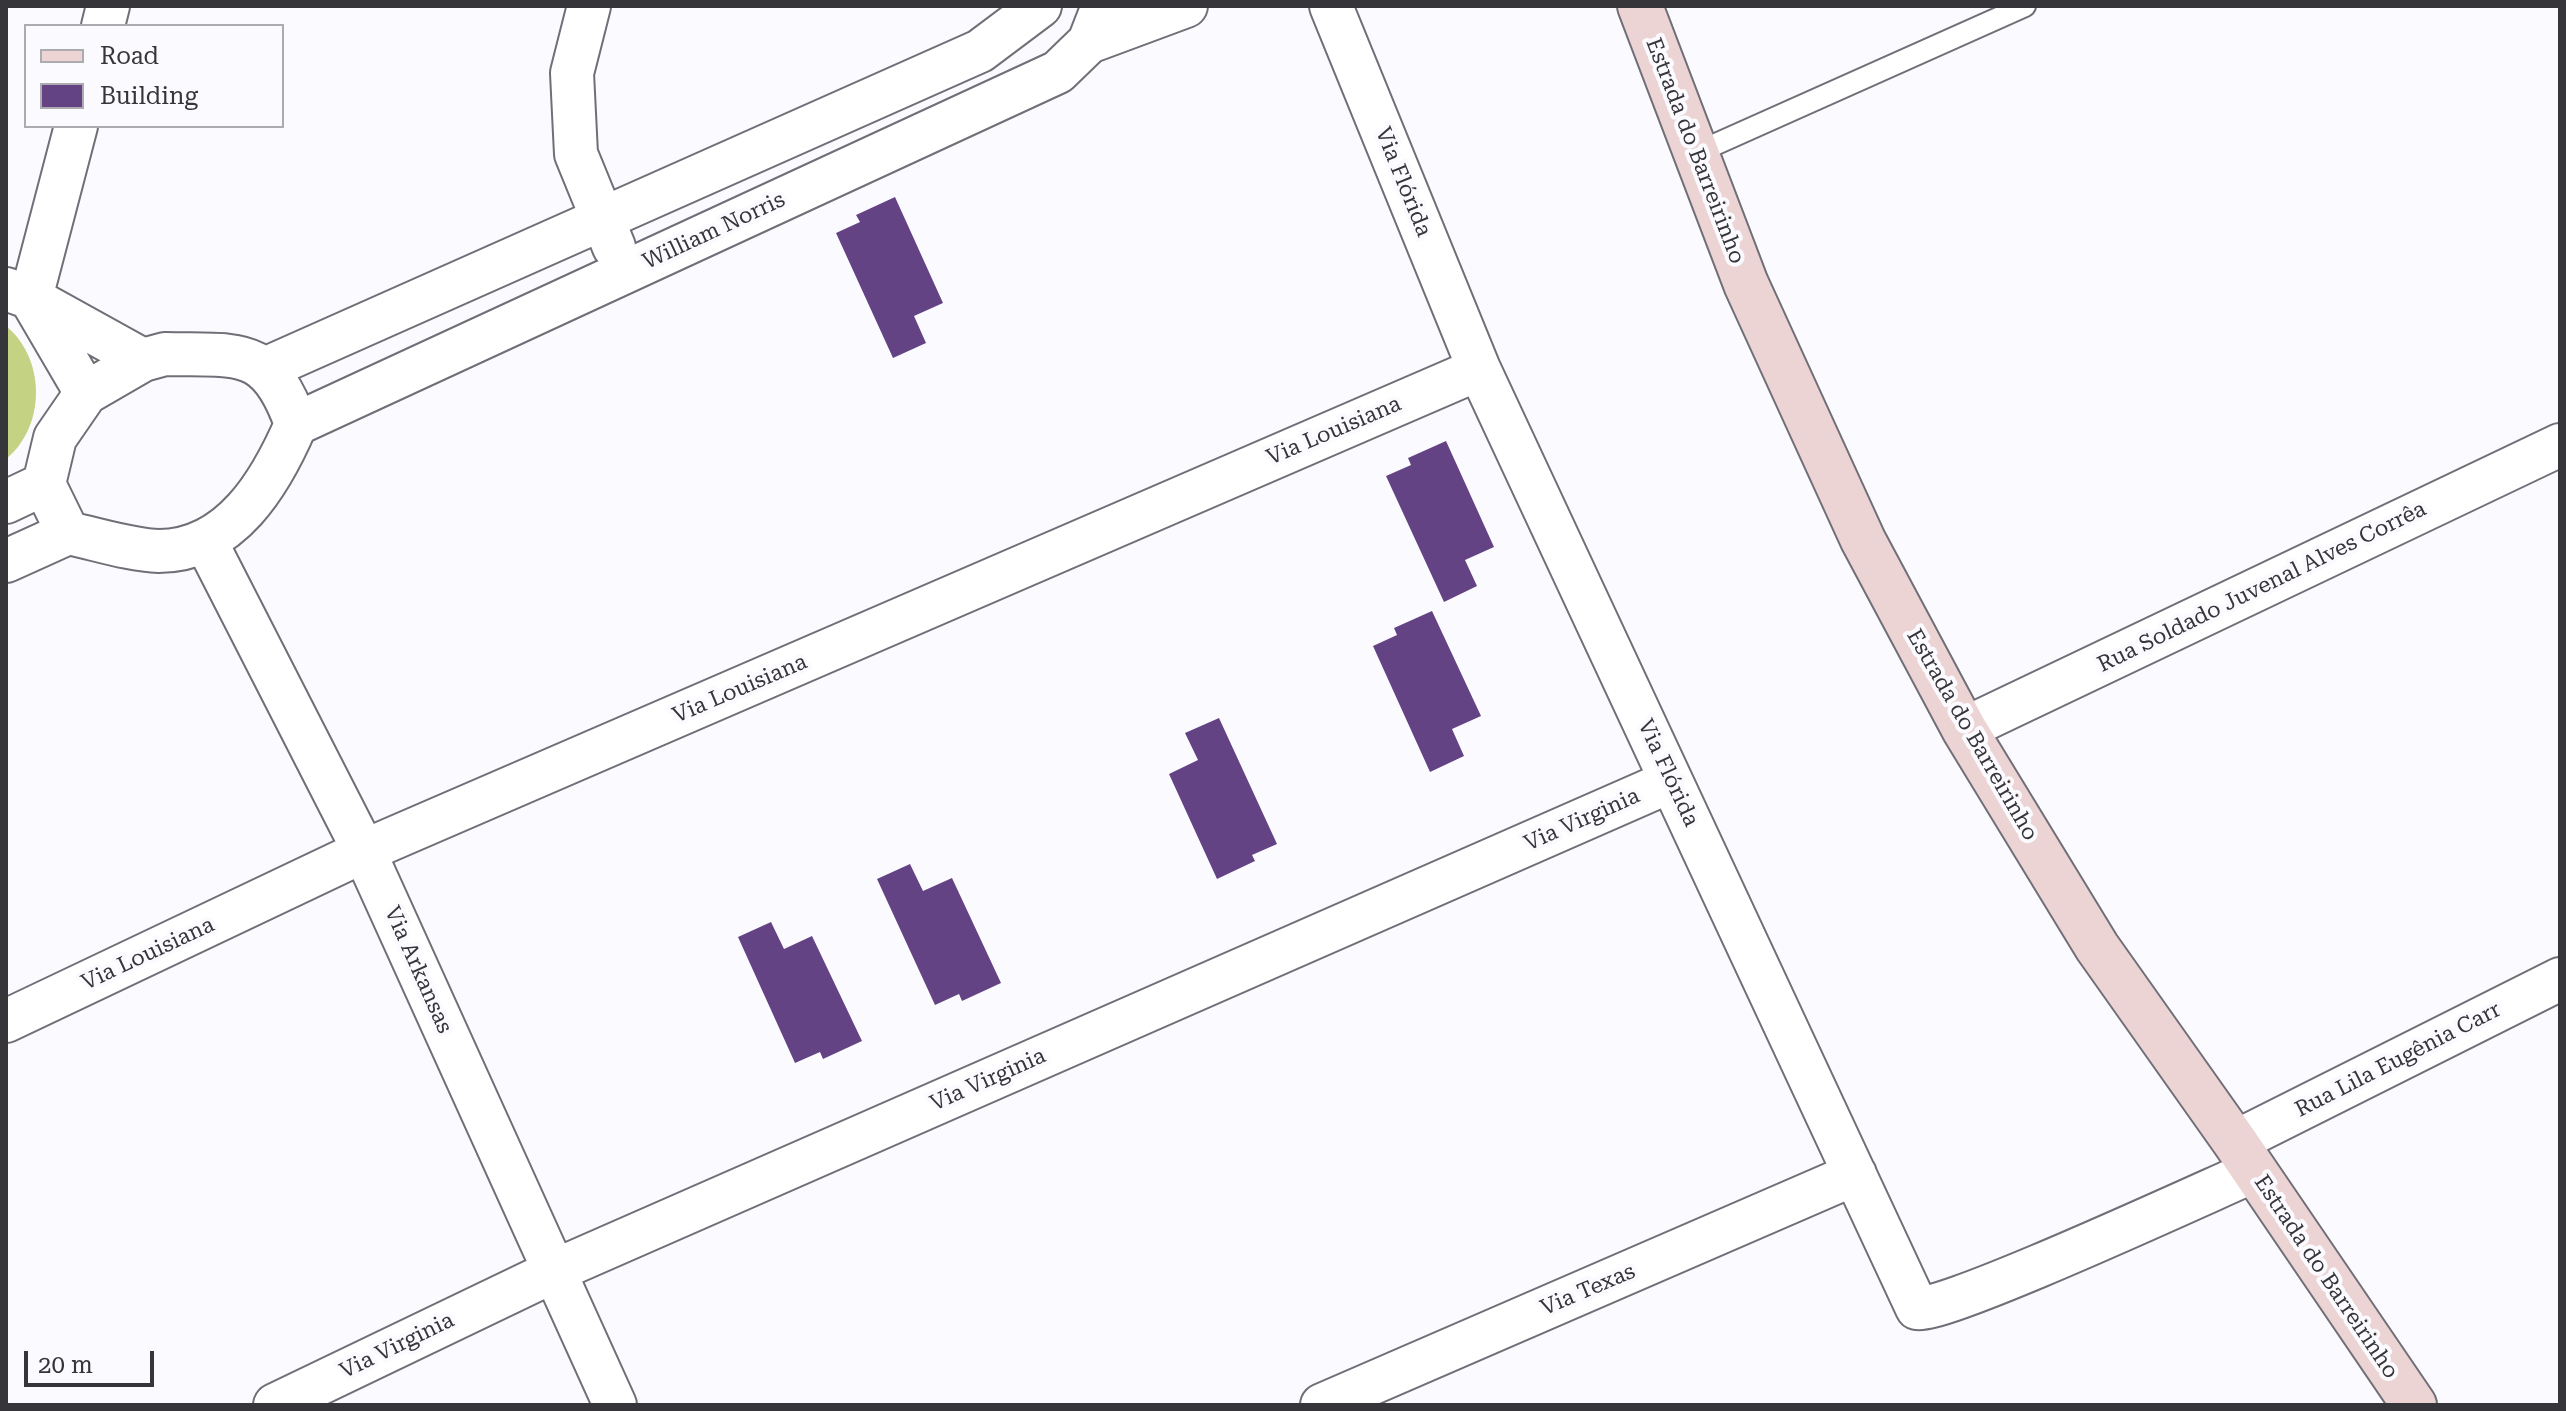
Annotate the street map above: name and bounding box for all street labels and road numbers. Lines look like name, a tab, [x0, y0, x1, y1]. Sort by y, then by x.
street label: Estrada do Barreirinho	[1640, 35, 1750, 267]
street label: Via Flórida	[1369, 124, 1437, 240]
street label: William Norris	[639, 186, 789, 276]
street label: Via Louisiana	[1263, 391, 1405, 471]
street label: Rua Soldado Juvenal Alves Corrêa	[2093, 496, 2431, 678]
street label: Estrada do Barreirinho	[1901, 625, 2043, 845]
street label: Via Louisiana	[669, 649, 811, 729]
street label: Via Flórida	[1632, 715, 1704, 831]
street label: Via Virginia	[1520, 783, 1644, 857]
street label: Via Arkansas	[378, 902, 458, 1038]
street label: Via Louisiana	[77, 912, 219, 996]
street label: Rua Lila Eugênia Carr	[2291, 997, 2505, 1123]
street label: Via Virginia	[926, 1043, 1050, 1117]
street label: Estrada do Barreirinho	[2248, 1170, 2404, 1384]
street label: Via Texas	[1537, 1258, 1639, 1322]
street label: Via Virginia	[336, 1307, 458, 1385]

